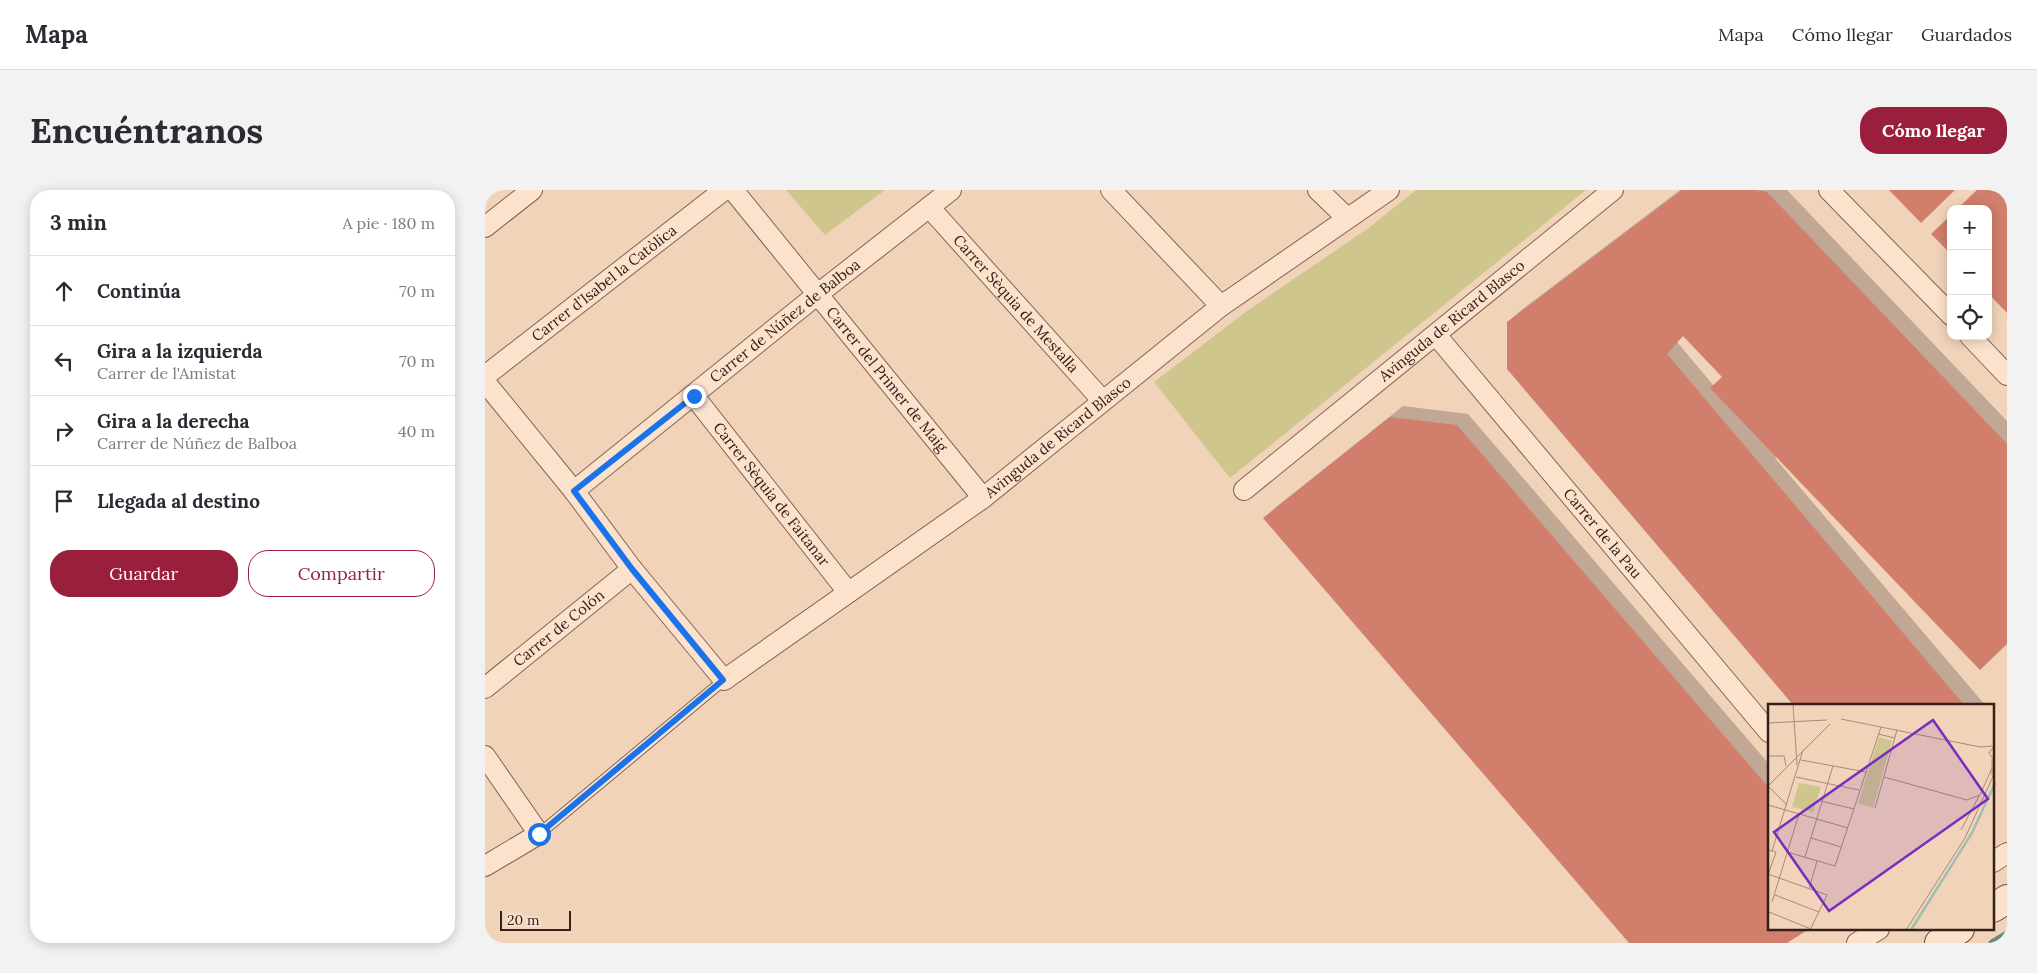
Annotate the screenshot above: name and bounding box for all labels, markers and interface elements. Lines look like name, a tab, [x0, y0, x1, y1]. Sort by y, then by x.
text: Mapa	[25, 19, 88, 50]
text: Mapa	[1718, 23, 1764, 46]
text: Cómo llegar	[1792, 23, 1893, 46]
text: Guardados	[1921, 23, 2012, 46]
button: Cómo llegar	[1860, 107, 2007, 154]
text: Encuéntranos	[30, 108, 263, 153]
map controls	[1947, 205, 1992, 340]
button: +	[1947, 205, 1992, 250]
text: 3 min	[50, 209, 107, 236]
text: A pie · 180 m	[342, 213, 435, 233]
street label: Carrer d'Isabel la Catòlica	[527, 220, 680, 345]
street label: Carrer Sèquia de Mestalla	[949, 230, 1083, 377]
button: −	[1947, 250, 1992, 295]
street label: Carrer de Núñez de Balboa	[706, 254, 864, 387]
street label: Avinguda de Ricard Blasco	[1374, 256, 1529, 386]
icon: ahead	[50, 277, 78, 305]
text: Continúa	[97, 279, 181, 303]
text: 70 m	[399, 281, 435, 301]
button: locate	[1947, 295, 1992, 340]
street label: Carrer del Primer de Maig	[822, 303, 952, 456]
text: Gira a la izquierda	[97, 339, 263, 363]
icon: left	[50, 347, 78, 375]
text: 70 m	[399, 351, 435, 371]
text: Carrer de l'Amistat	[97, 363, 236, 383]
street label: Avinguda de Ricard Blasco	[980, 372, 1135, 502]
route end	[683, 385, 706, 408]
text: Gira a la derecha	[97, 409, 250, 433]
icon: right	[50, 417, 78, 445]
street label: Carrer Sèquia de Faitanar	[709, 418, 834, 570]
text: 40 m	[398, 421, 435, 441]
text: Carrer de Núñez de Balboa	[97, 433, 297, 453]
street label: Carrer de la Pau	[1559, 484, 1646, 582]
icon: arrive	[50, 487, 78, 515]
text: Llegada al destino	[97, 489, 260, 513]
button: Guardar	[50, 550, 238, 597]
button: Compartir	[248, 550, 435, 597]
street label: Carrer de Colón	[509, 585, 608, 670]
inset map	[1768, 704, 1995, 930]
route start	[528, 823, 551, 846]
scale bar	[500, 908, 571, 931]
text: 20 m	[507, 911, 539, 929]

